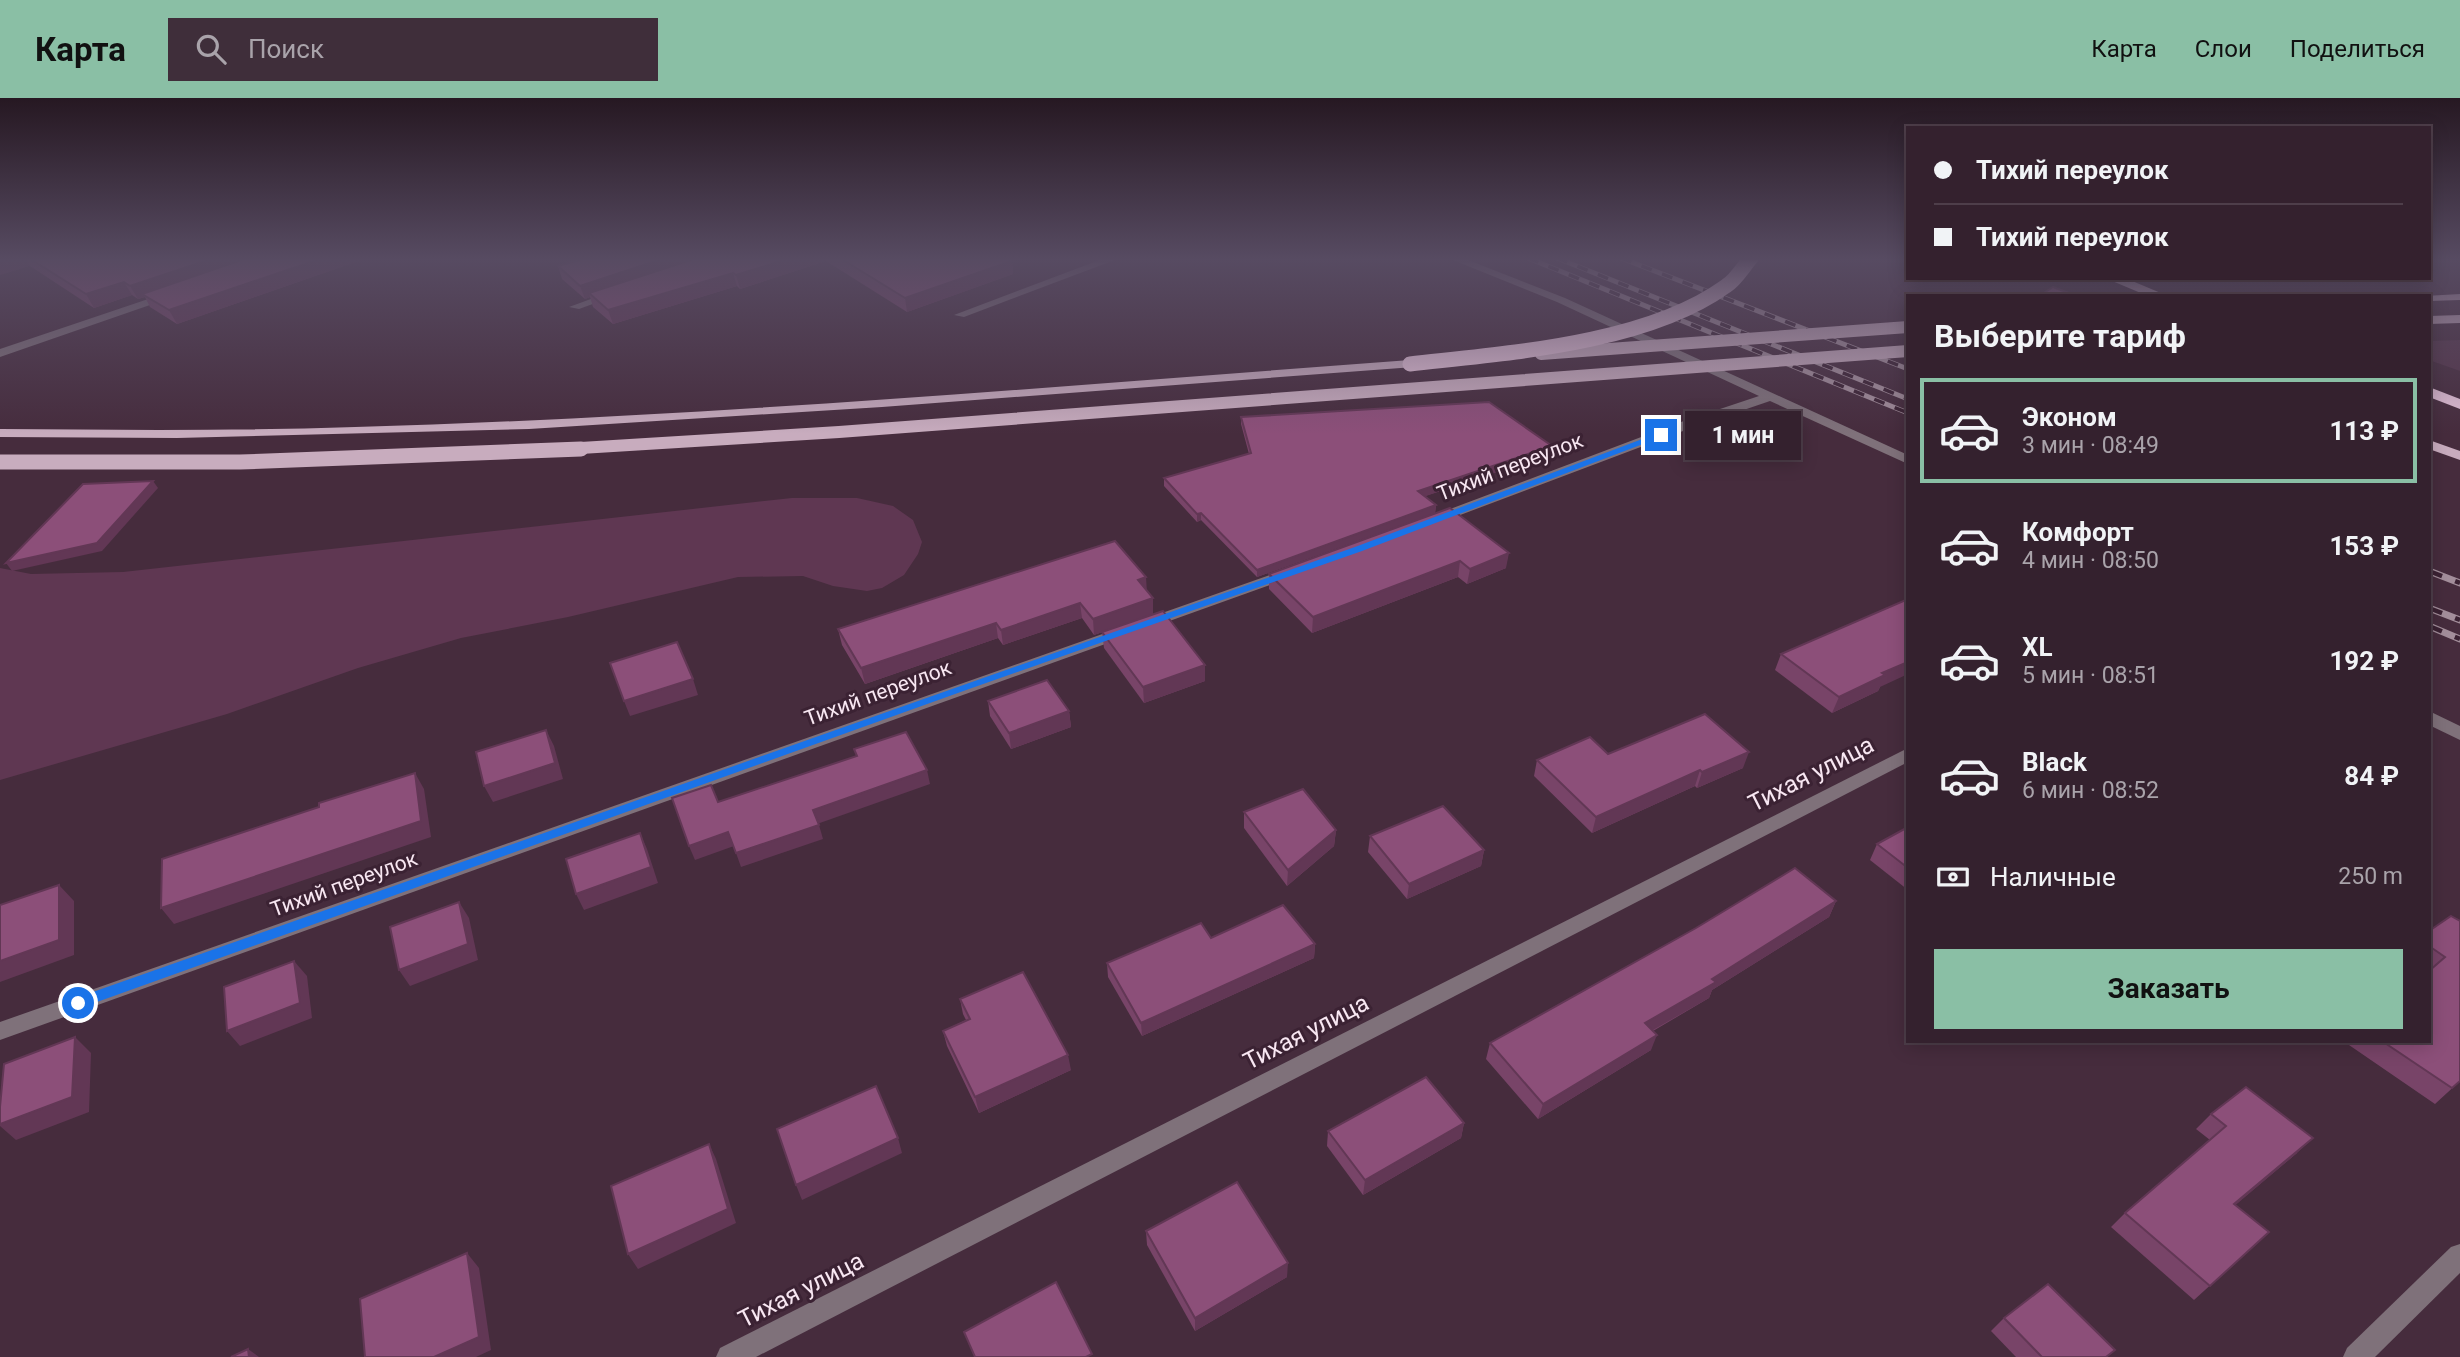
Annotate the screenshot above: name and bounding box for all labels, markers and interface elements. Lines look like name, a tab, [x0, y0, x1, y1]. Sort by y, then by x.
search box	[168, 18, 658, 81]
text: Карта	[35, 30, 126, 69]
icon: search	[192, 30, 230, 68]
text: Поиск	[248, 34, 324, 64]
text: Карта	[2091, 35, 2157, 63]
text: Слои	[2195, 35, 2252, 63]
text: Поделиться	[2290, 35, 2425, 63]
text: Тихий переулок	[1976, 155, 2169, 185]
text: Тихий переулок	[1976, 222, 2169, 252]
text: Выберите тариф	[1934, 317, 2186, 355]
icon: car	[1938, 399, 2001, 462]
text: Эконом	[2022, 402, 2117, 432]
callout: 1 мин	[1686, 410, 1801, 460]
text: 113 ₽	[2329, 416, 2399, 446]
route end	[1645, 419, 1677, 451]
text: 1 мин	[1712, 422, 1774, 449]
street label: Тихий переулок	[1434, 428, 1587, 506]
text: 3 мин · 08:49	[2022, 432, 2159, 459]
icon: car	[1938, 514, 2001, 577]
text: Комфорт	[2022, 517, 2134, 547]
text: 153 ₽	[2329, 531, 2399, 561]
text: 4 мин · 08:50	[2022, 547, 2159, 574]
icon: car	[1938, 629, 2001, 692]
text: XL	[2022, 632, 2053, 662]
text: 192 ₽	[2329, 646, 2399, 676]
street label: Тихий переулок	[801, 655, 955, 731]
text: 5 мин · 08:51	[2022, 662, 2159, 689]
street label: Тихая улица	[1744, 730, 1878, 818]
icon: car	[1938, 744, 2001, 807]
text: Black	[2022, 747, 2087, 777]
text: 84 ₽	[2344, 761, 2399, 791]
text: 6 мин · 08:52	[2022, 777, 2159, 804]
street label: Тихий переулок	[267, 846, 421, 922]
icon: cash	[1934, 858, 1972, 896]
text: Наличные	[1990, 862, 2116, 892]
text: 250 m	[2338, 863, 2403, 890]
button: Заказать	[1934, 949, 2403, 1029]
route start	[62, 987, 94, 1019]
street label: Тихая улица	[1239, 988, 1373, 1076]
street label: Тихая улица	[734, 1246, 868, 1334]

